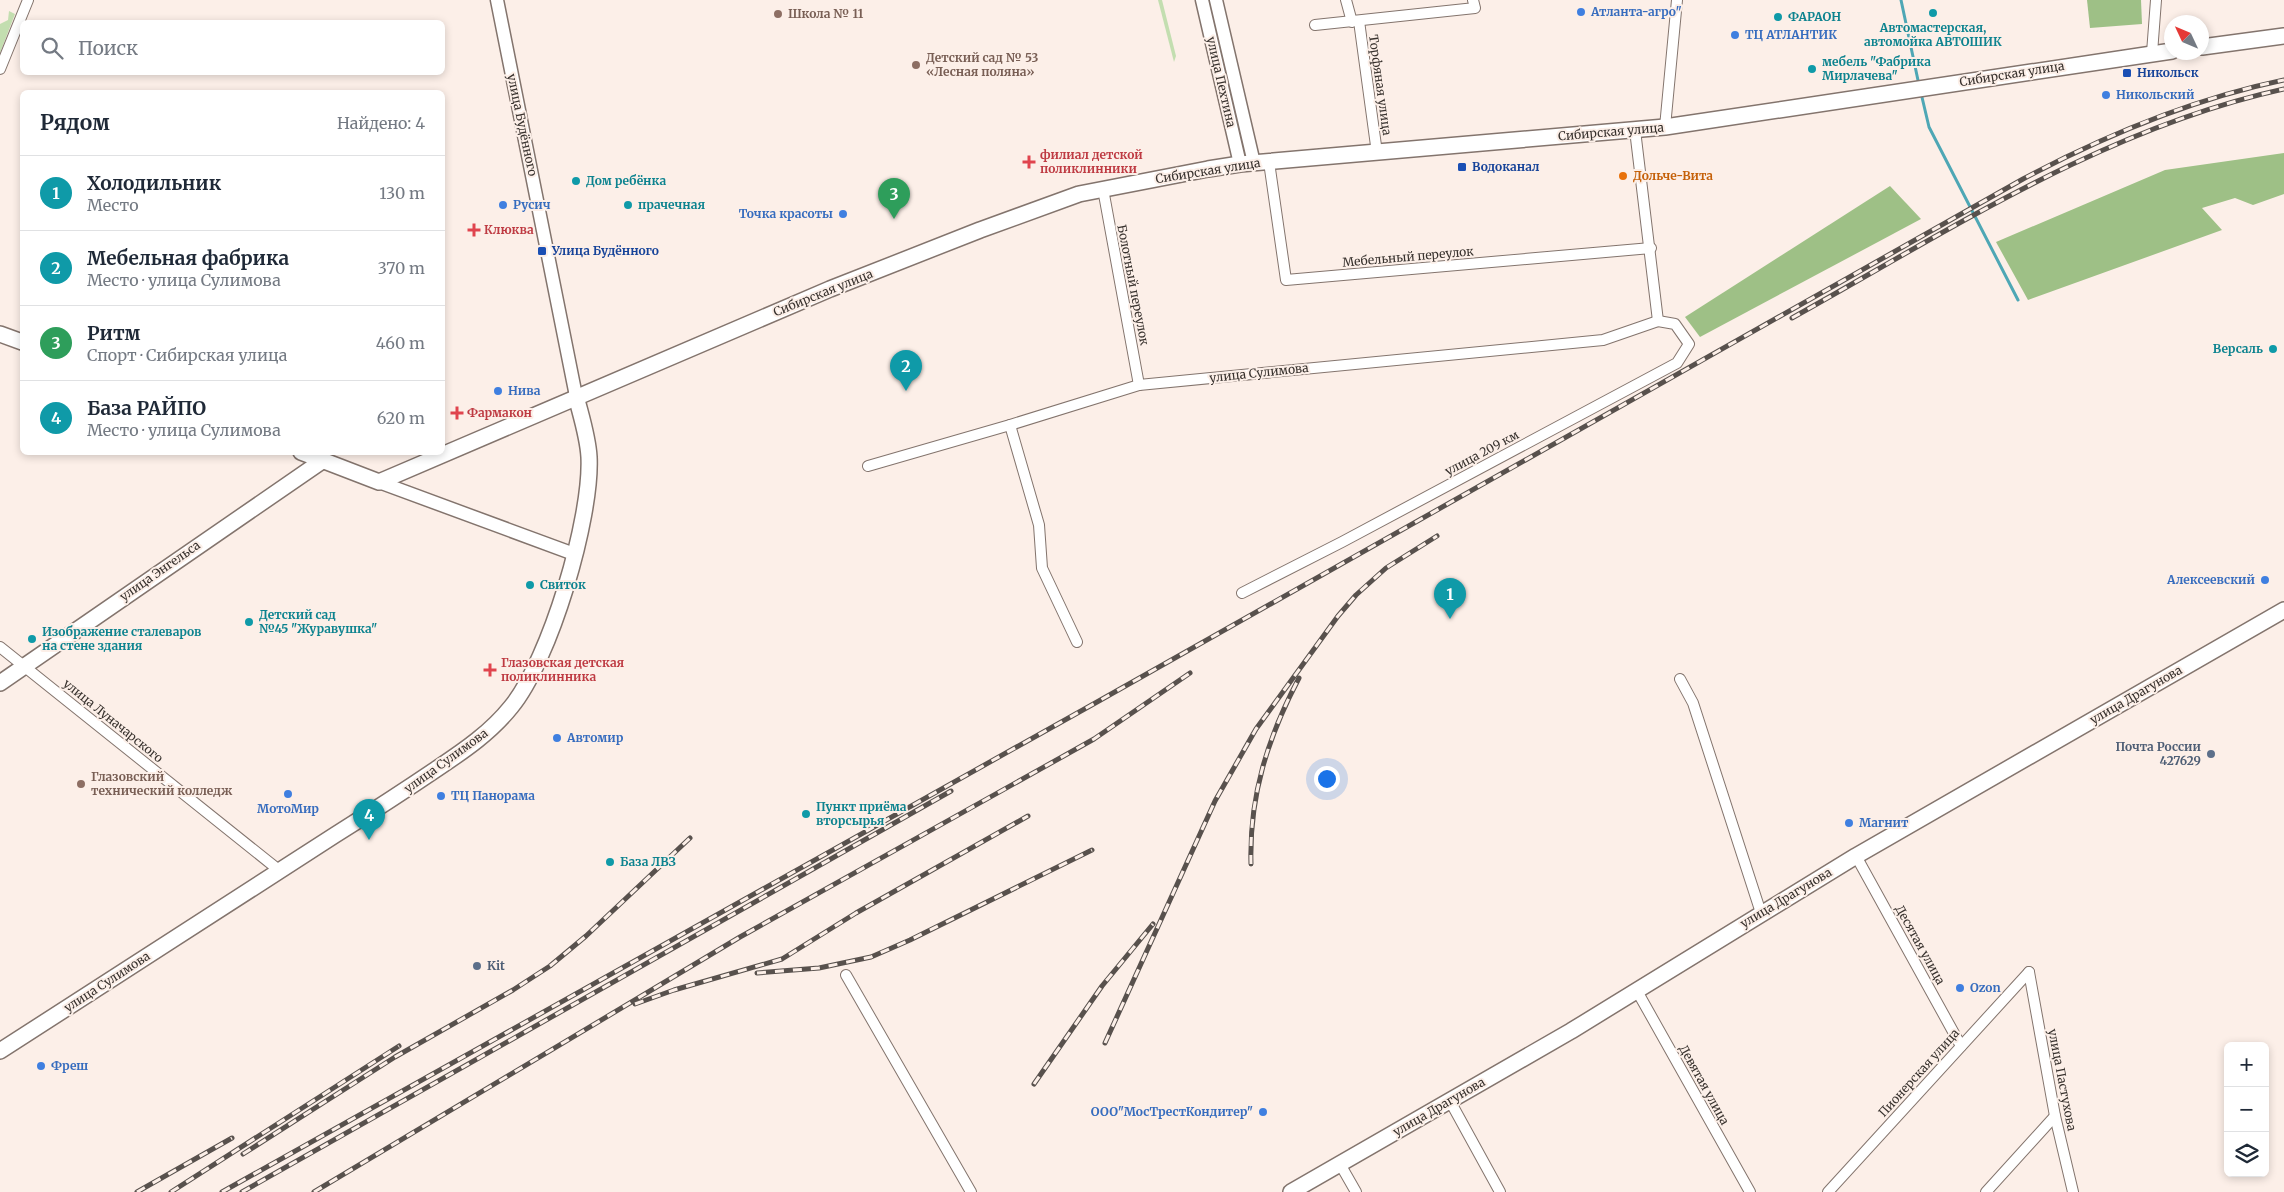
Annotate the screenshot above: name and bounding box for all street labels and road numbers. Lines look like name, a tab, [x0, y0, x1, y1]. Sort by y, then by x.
street label: Торфяная улица	[1366, 34, 1395, 137]
street label: улица Пехтина	[1204, 35, 1239, 129]
street label: Сибирская улица	[1958, 58, 2066, 89]
street label: улица Будённого	[504, 72, 541, 177]
street label: Сибирская улица	[1558, 119, 1665, 144]
street label: Сибирская улица	[1154, 155, 1262, 186]
street label: Болотный переулок	[1114, 223, 1153, 347]
street label: Мебельный переулок	[1342, 243, 1475, 270]
street label: Сибирская улица	[771, 266, 875, 319]
street label: улица Сулимова	[1209, 360, 1310, 385]
street label: улица 209 км	[1442, 427, 1522, 478]
street label: улица Энгельса	[117, 537, 203, 604]
street label: улица Драгунова	[2087, 662, 2185, 727]
street label: улица Луначарского	[60, 676, 166, 766]
street label: улица Сулимова	[401, 725, 491, 796]
street label: улица Драгунова	[1737, 864, 1835, 931]
street label: Десятая улица	[1892, 902, 1949, 988]
street label: улица Сулимова	[61, 948, 153, 1015]
street label: Пионерская улица	[1875, 1025, 1963, 1120]
street label: улица Пастухова	[2045, 1028, 2080, 1133]
street label: Девятая улица	[1676, 1042, 1733, 1128]
street label: улица Драгунова	[1390, 1074, 1488, 1139]

